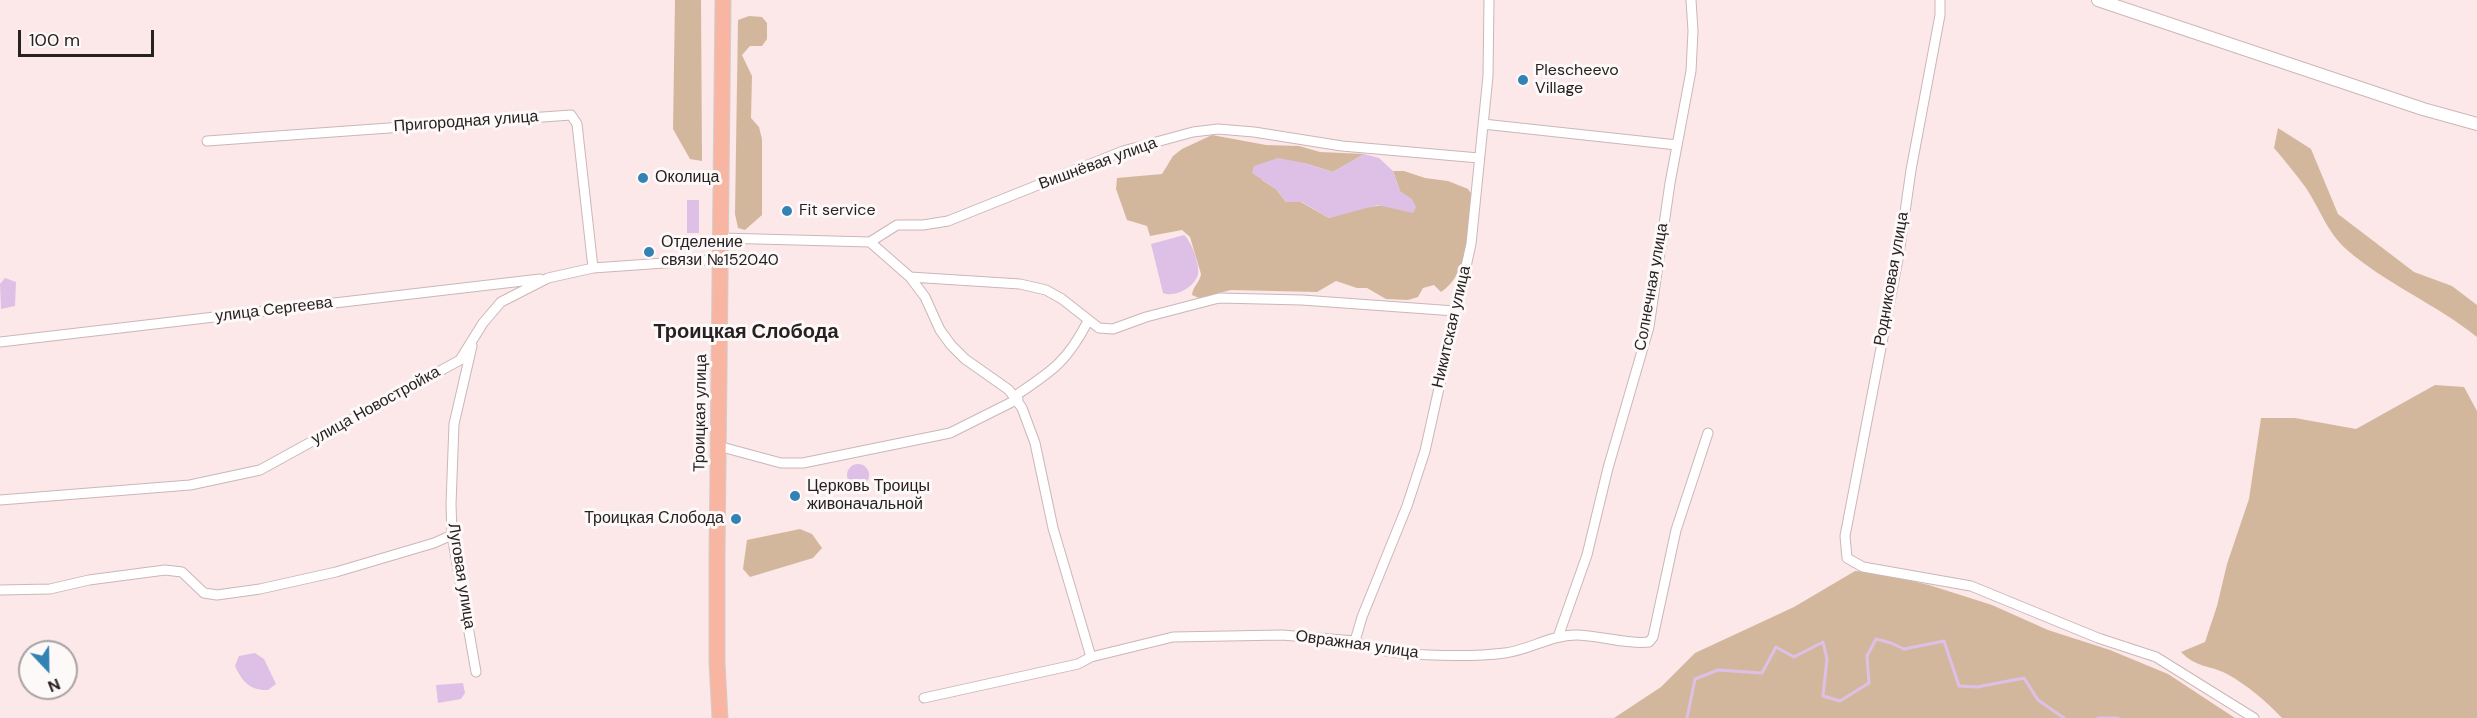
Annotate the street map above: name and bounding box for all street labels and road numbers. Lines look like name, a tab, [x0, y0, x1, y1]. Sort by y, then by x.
street label: Пригородная улица	[393, 107, 539, 137]
street label: Вишнёвая улица	[1036, 134, 1160, 194]
street label: Родниковая улица	[1871, 210, 1913, 348]
street label: Солнечная улица	[1631, 222, 1673, 352]
street label: Никитская улица	[1429, 264, 1475, 390]
street label: улица Сергеева	[214, 293, 334, 327]
street label: Троицкая улица	[690, 354, 712, 472]
street label: улица Новостройка	[308, 363, 444, 449]
street label: Луговая улица	[443, 522, 479, 630]
street label: Овражная улица	[1294, 627, 1420, 663]

